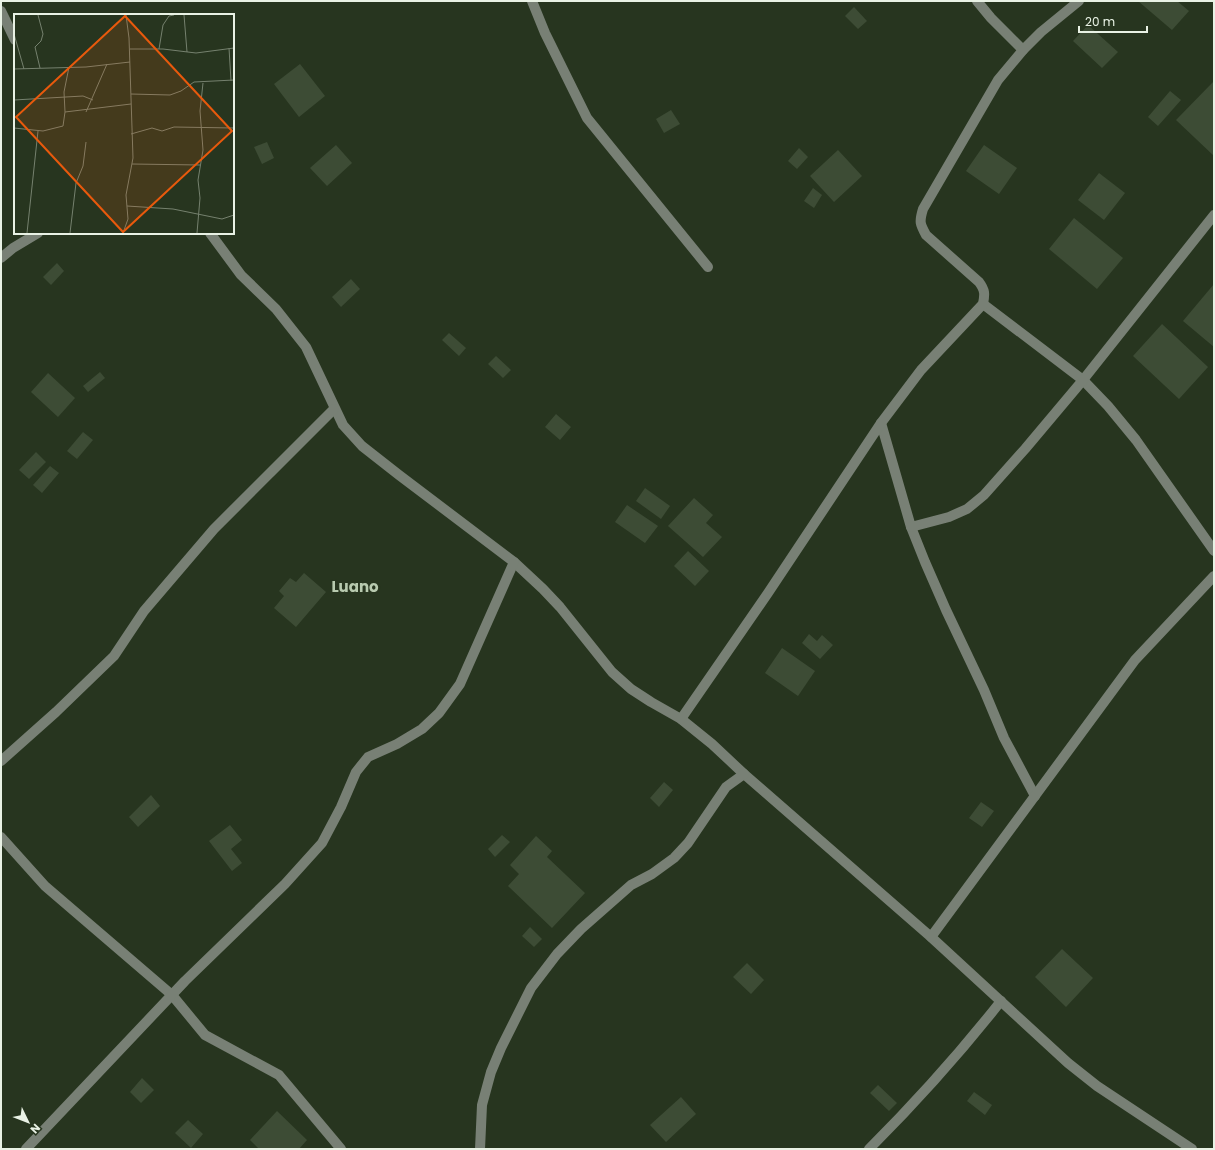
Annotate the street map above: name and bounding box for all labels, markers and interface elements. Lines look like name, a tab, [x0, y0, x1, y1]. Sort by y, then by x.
scale bar	[1079, 8, 1147, 34]
text: 20 m	[1085, 13, 1115, 30]
inset map	[14, 14, 234, 234]
district label: Luano	[331, 576, 379, 597]
north arrow	[8, 1102, 48, 1142]
text: N	[27, 1120, 44, 1137]

